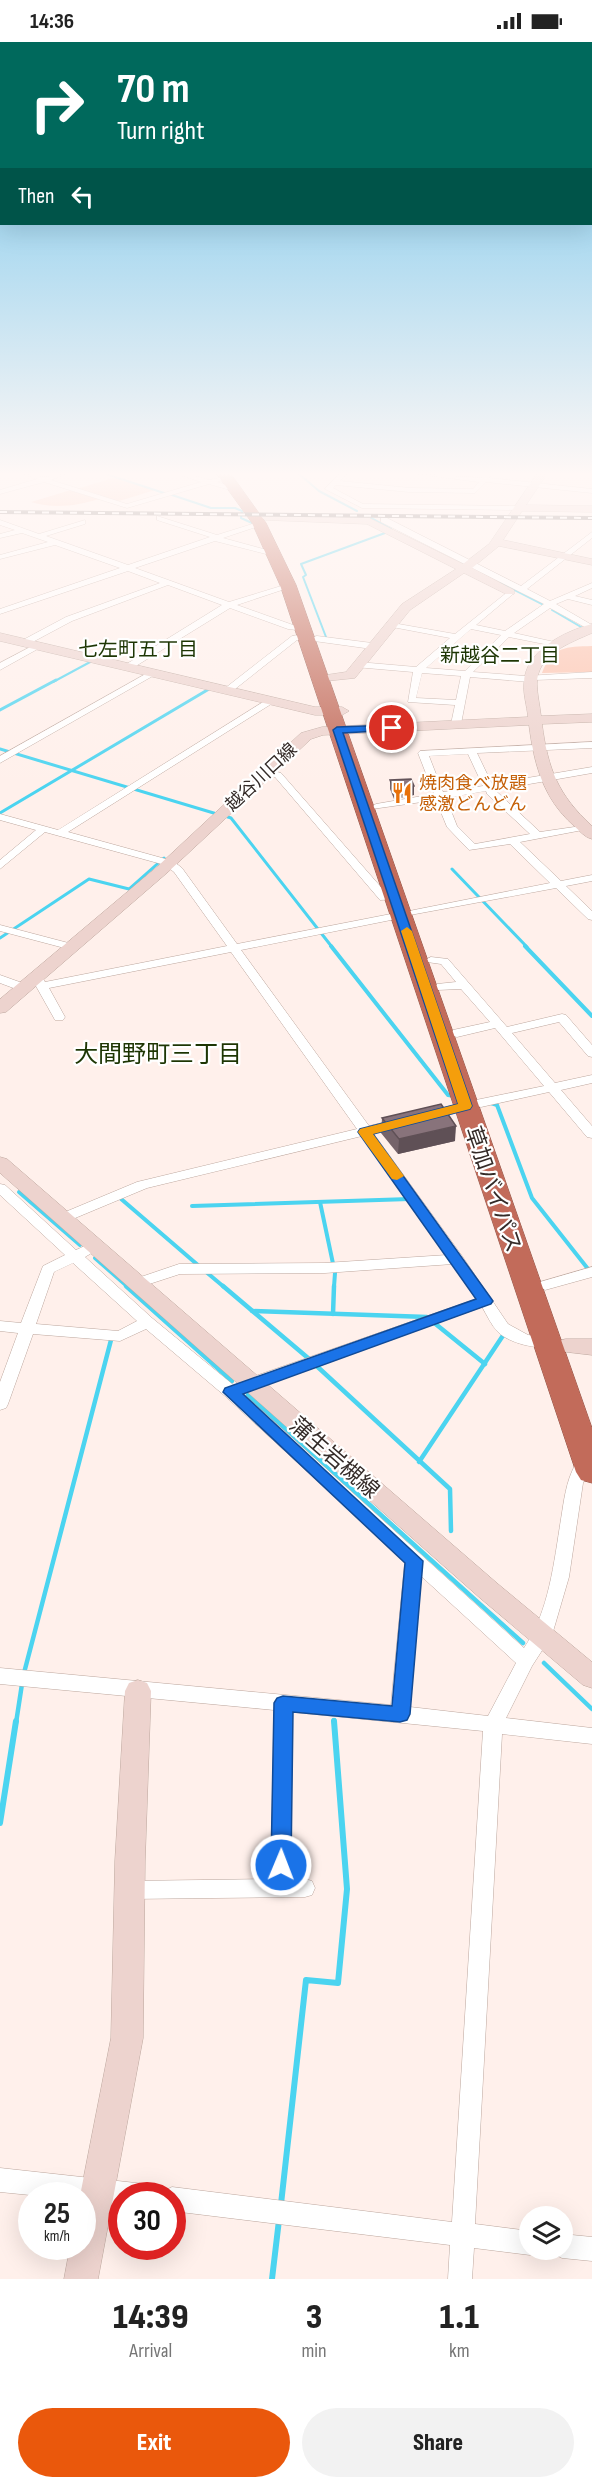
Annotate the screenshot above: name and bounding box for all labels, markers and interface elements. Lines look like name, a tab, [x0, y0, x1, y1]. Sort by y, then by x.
text: 14:36	[30, 8, 74, 35]
text: 70 m	[117, 64, 190, 115]
icon: right	[18, 66, 96, 144]
text: Turn right	[117, 115, 204, 147]
icon: left	[66, 180, 99, 213]
text: Then	[18, 183, 54, 210]
district label: 七左町五丁目	[78, 638, 198, 662]
district label: 新越谷二丁目	[440, 644, 560, 668]
pin	[366, 702, 417, 753]
icon: arrive	[375, 711, 408, 744]
street label: 越谷川口線	[221, 739, 301, 816]
place label: 焼肉食べ放題 感激どんどん	[419, 773, 527, 815]
restaurant icon: 焼肉食べ放題 感激どんどん	[390, 781, 414, 805]
district label: 大間野町三丁目	[74, 1040, 242, 1069]
street label: 草加バイパス	[458, 1123, 527, 1256]
street label: 蒲生岩槻線	[284, 1412, 384, 1504]
position arrow	[249, 1833, 313, 1897]
speed limit sign: 30	[108, 2182, 186, 2260]
text: 25	[44, 2196, 70, 2232]
map controls	[519, 2206, 573, 2260]
button: layers	[519, 2206, 573, 2260]
text: km/h	[44, 2227, 70, 2246]
text: 14:39	[113, 2296, 188, 2339]
text: 3	[306, 2296, 322, 2339]
text: 1.1	[440, 2296, 479, 2339]
text: Arrival	[129, 2339, 172, 2363]
text: min	[301, 2339, 327, 2363]
text: km	[449, 2339, 470, 2363]
button: Exit	[18, 2408, 290, 2477]
button: Share	[302, 2408, 574, 2477]

